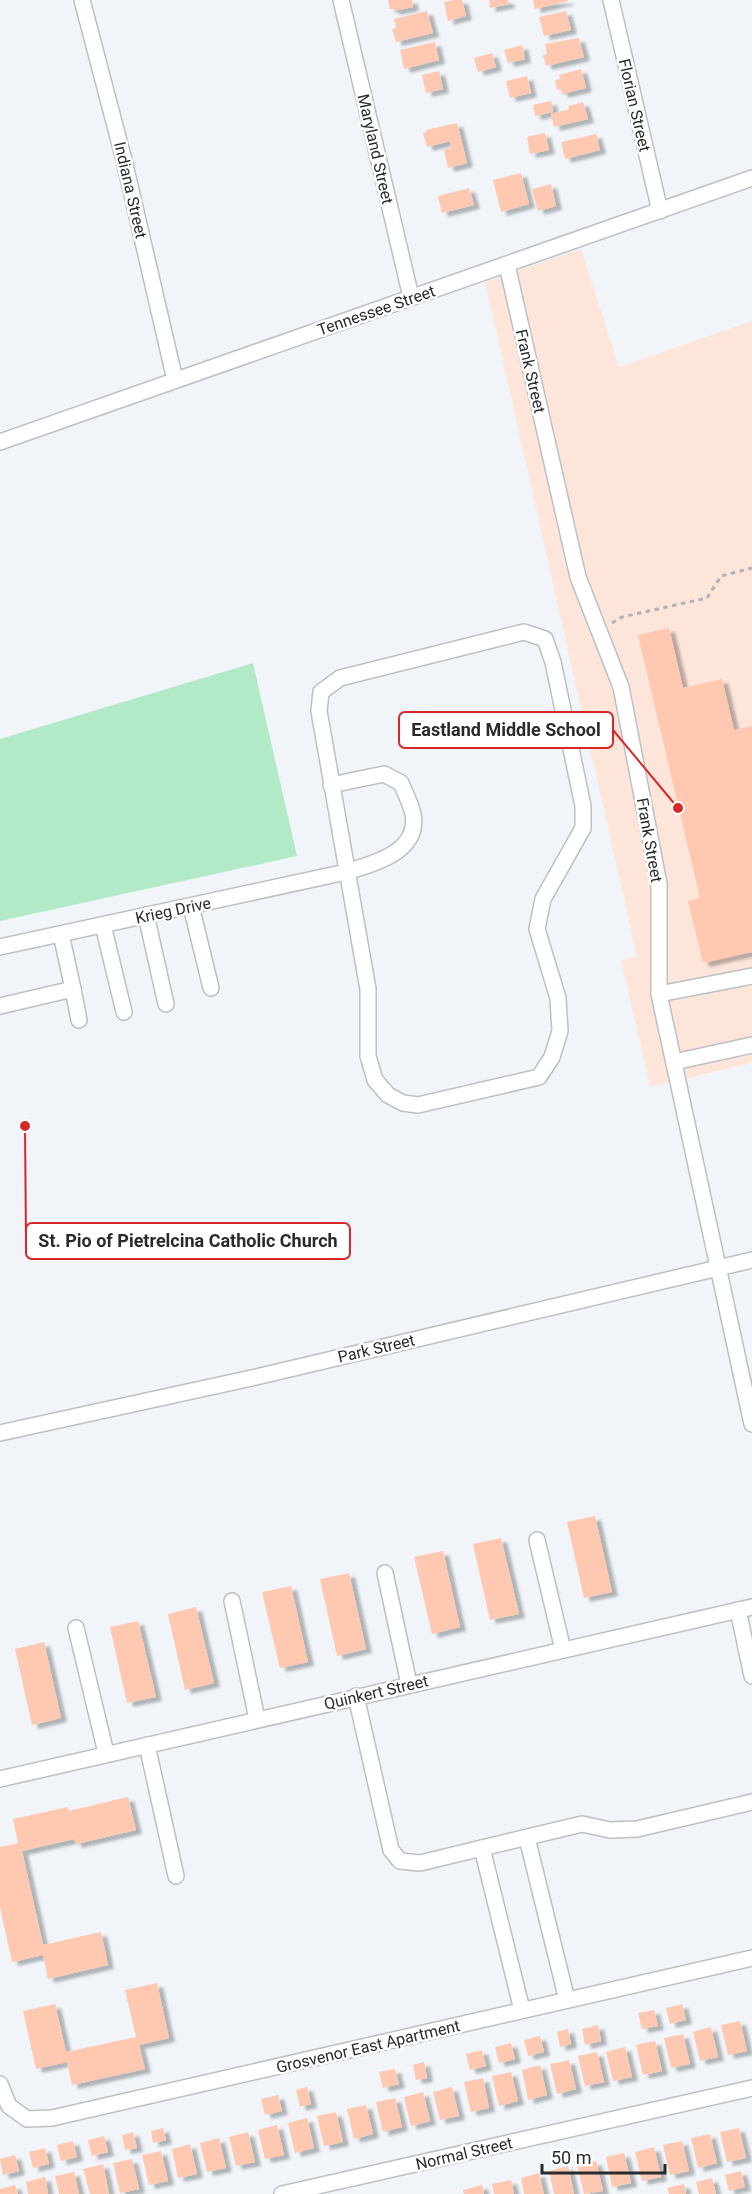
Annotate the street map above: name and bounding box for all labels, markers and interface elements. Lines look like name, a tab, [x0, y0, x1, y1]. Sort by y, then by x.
street label: Florian Street	[615, 57, 654, 153]
street label: Maryland Street	[354, 92, 397, 206]
street label: Indiana Street	[110, 140, 151, 240]
street label: Tennessee Street	[315, 281, 437, 339]
street label: Frank Street	[512, 327, 549, 415]
callout: Eastland Middle School	[399, 712, 613, 748]
text: Eastland Middle School	[411, 719, 601, 740]
street label: Frank Street	[633, 796, 666, 884]
street label: Krieg Drive	[134, 893, 213, 928]
callout: St. Pio of Pietrelcina Catholic Church	[26, 1223, 350, 1259]
text: St. Pio of Pietrelcina Catholic Church	[38, 1230, 338, 1251]
street label: Park Street	[336, 1330, 416, 1367]
street label: Quinkert Street	[322, 1671, 430, 1714]
street label: Grosvenor East Apartment	[274, 2016, 462, 2077]
street label: Normal Street	[414, 2133, 514, 2174]
scale bar	[542, 2137, 665, 2175]
text: 50 m	[551, 2147, 591, 2168]

